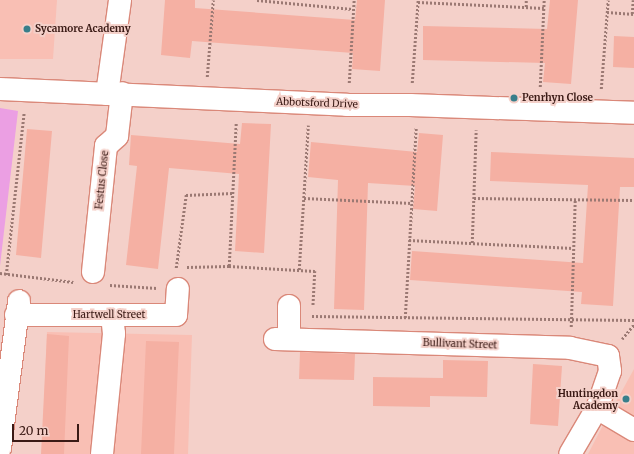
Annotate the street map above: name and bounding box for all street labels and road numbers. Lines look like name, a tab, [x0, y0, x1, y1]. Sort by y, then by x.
street label: Abbotsford Drive	[276, 96, 358, 110]
street label: Festus Close	[93, 150, 111, 210]
street label: Hartwell Street	[73, 309, 145, 321]
street label: Bullivant Street	[423, 337, 497, 351]

